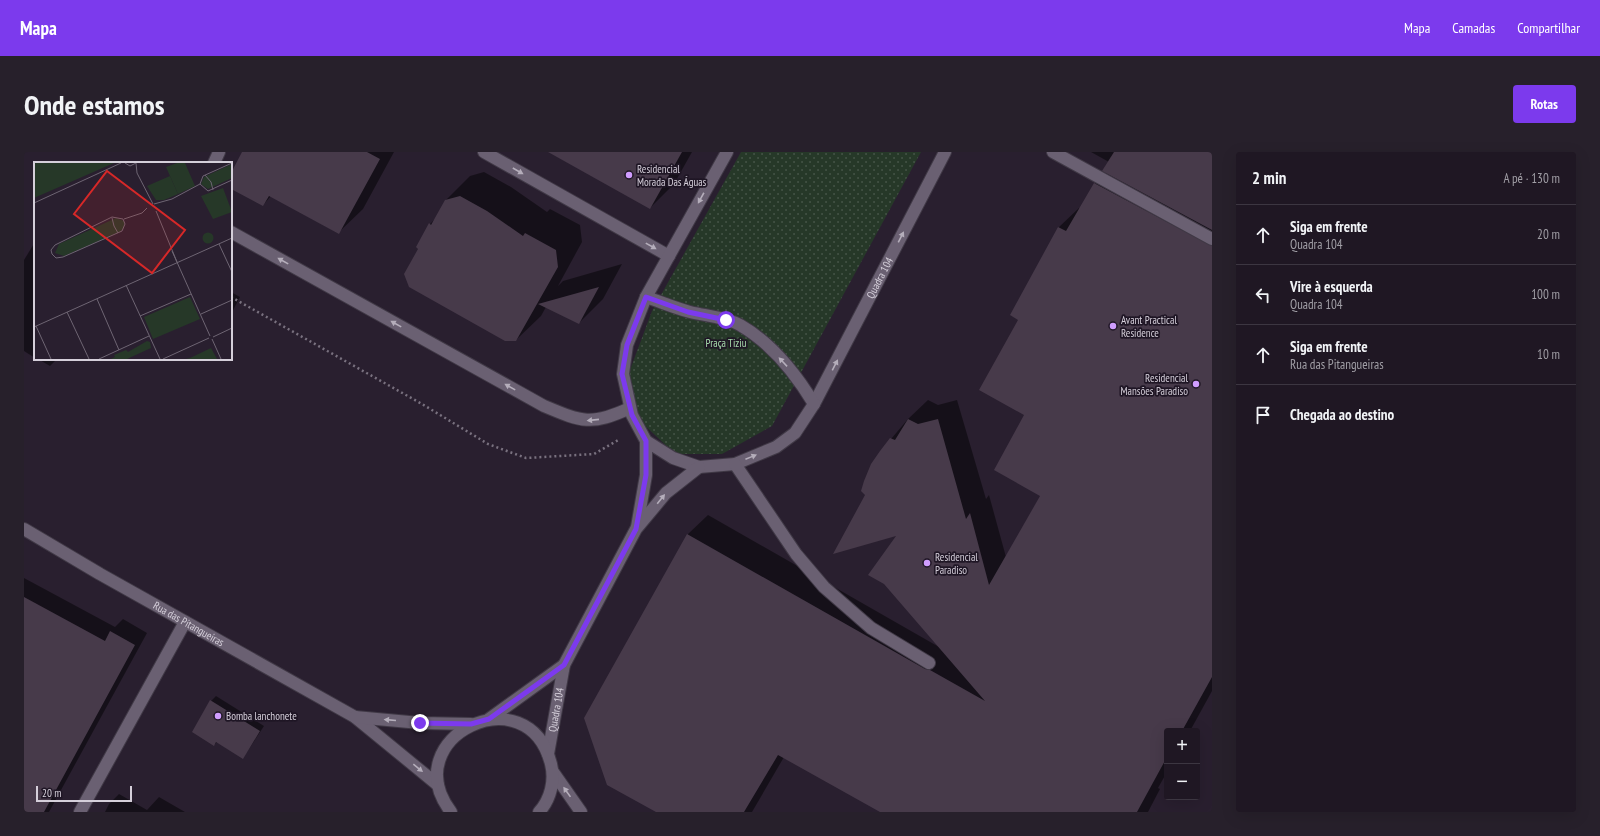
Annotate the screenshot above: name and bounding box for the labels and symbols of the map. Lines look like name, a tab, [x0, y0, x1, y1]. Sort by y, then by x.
inset map	[34, 162, 232, 360]
place label: Residencial Morada Das Águas	[637, 162, 707, 189]
one-way arrow	[512, 168, 524, 175]
marker: Residencial Morada Das Águas	[624, 170, 634, 180]
one-way arrow	[698, 193, 705, 204]
one-way arrow	[898, 231, 904, 243]
one-way arrow	[645, 243, 657, 250]
street label: Quadra 104	[863, 255, 896, 301]
one-way arrow	[277, 257, 288, 264]
route start	[717, 311, 735, 329]
place label: Avant Practical Residence	[1121, 313, 1177, 340]
one-way arrow	[390, 320, 402, 327]
marker: Avant Practical Residence	[1108, 321, 1118, 331]
park label: Praça Tiziu	[706, 336, 747, 350]
one-way arrow	[778, 357, 788, 367]
one-way arrow	[832, 359, 838, 371]
place label: Residencial Mansões Paradiso	[1121, 371, 1188, 398]
marker: Residencial Mansões Paradiso	[1191, 379, 1201, 389]
one-way arrow	[504, 383, 516, 390]
one-way arrow	[587, 416, 599, 423]
one-way arrow	[745, 454, 757, 460]
one-way arrow	[656, 493, 665, 504]
place label: Residencial Paradiso	[935, 550, 978, 577]
marker: Residencial Paradiso	[922, 558, 932, 568]
street label: Rua das Pitangueiras	[151, 598, 227, 649]
street label: Quadra 104	[545, 686, 567, 733]
place label: Bomba lanchonete	[226, 709, 297, 723]
marker: Bomba lanchonete	[213, 711, 223, 721]
route end	[411, 714, 429, 732]
one-way arrow	[384, 717, 396, 724]
one-way arrow	[412, 764, 423, 773]
scale bar	[36, 784, 132, 803]
one-way arrow	[563, 787, 571, 797]

